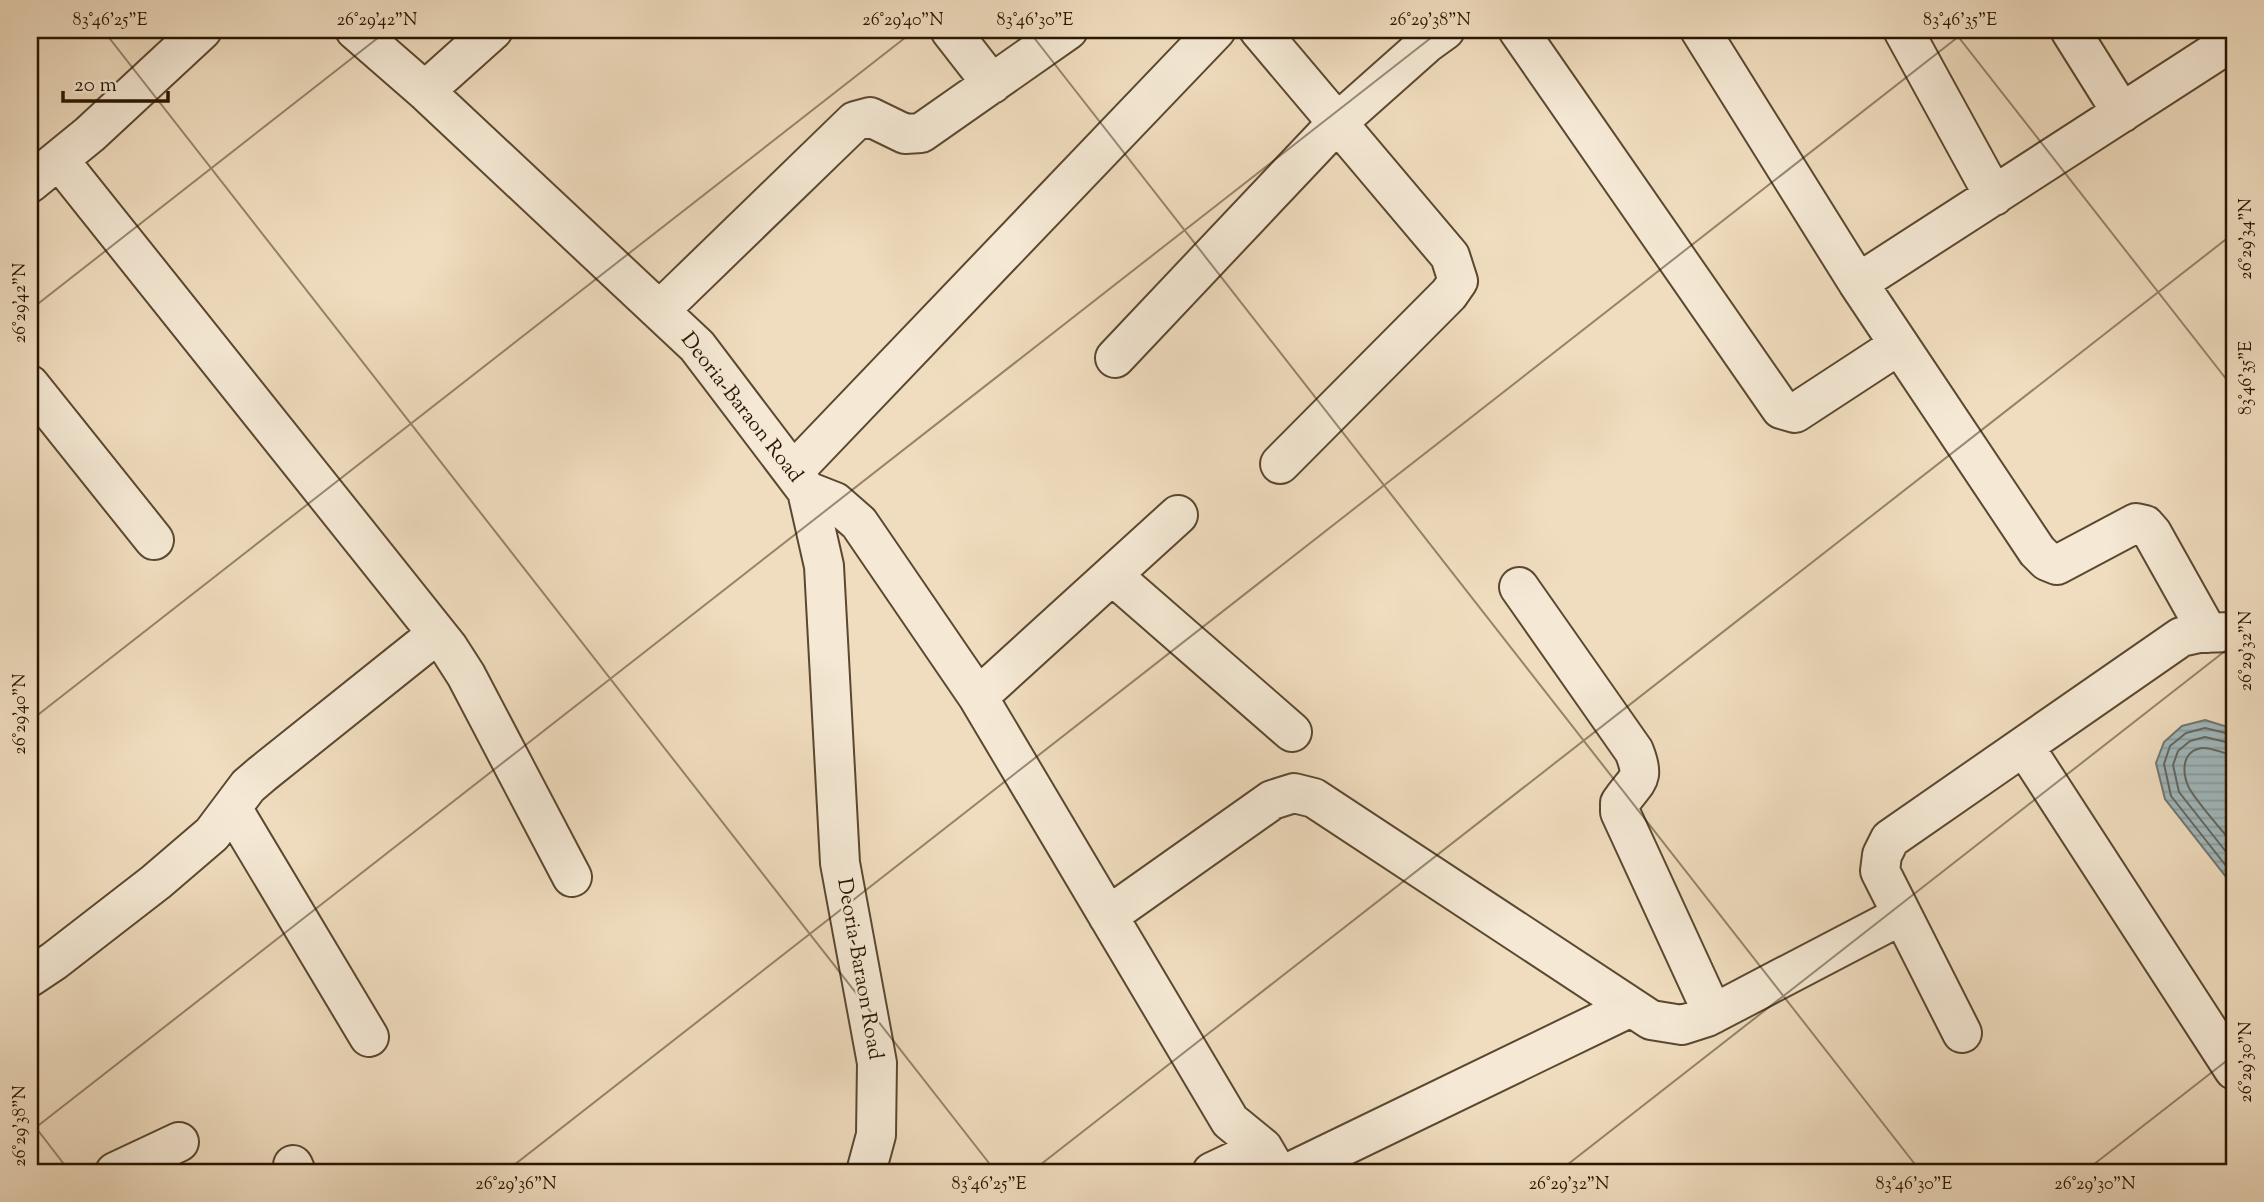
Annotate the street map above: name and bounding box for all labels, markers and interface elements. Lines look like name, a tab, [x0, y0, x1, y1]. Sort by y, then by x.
text: 83°46'25"E	[72, 8, 148, 34]
text: 26°29'42"N	[337, 8, 417, 34]
text: 26°29'40"N	[862, 8, 944, 34]
text: 83°46'30"E	[997, 8, 1074, 34]
text: 26°29'38"N	[1389, 8, 1471, 34]
text: 83°46'35"E	[1923, 8, 1997, 34]
scale bar	[63, 60, 168, 104]
text: 20 m	[74, 71, 117, 101]
text: 26°29'34"N	[2234, 198, 2260, 280]
text: 26°29'42"N	[8, 263, 34, 343]
street label: Deoria-Baraon Road	[673, 326, 809, 490]
text: 83°46'35"E	[2234, 341, 2260, 415]
text: 26°29'32"N	[2234, 611, 2260, 691]
text: 26°29'40"N	[8, 673, 34, 755]
street label: Deoria-Baraon Road	[828, 876, 890, 1062]
text: 26°29'30"N	[2234, 1021, 2260, 1103]
text: 26°29'38"N	[8, 1085, 34, 1167]
text: 26°29'36"N	[475, 1172, 557, 1198]
text: 83°46'25"E	[951, 1172, 1027, 1198]
text: 26°29'32"N	[1529, 1172, 1609, 1198]
text: 83°46'30"E	[1876, 1172, 1953, 1198]
text: 26°29'30"N	[2054, 1172, 2136, 1198]

